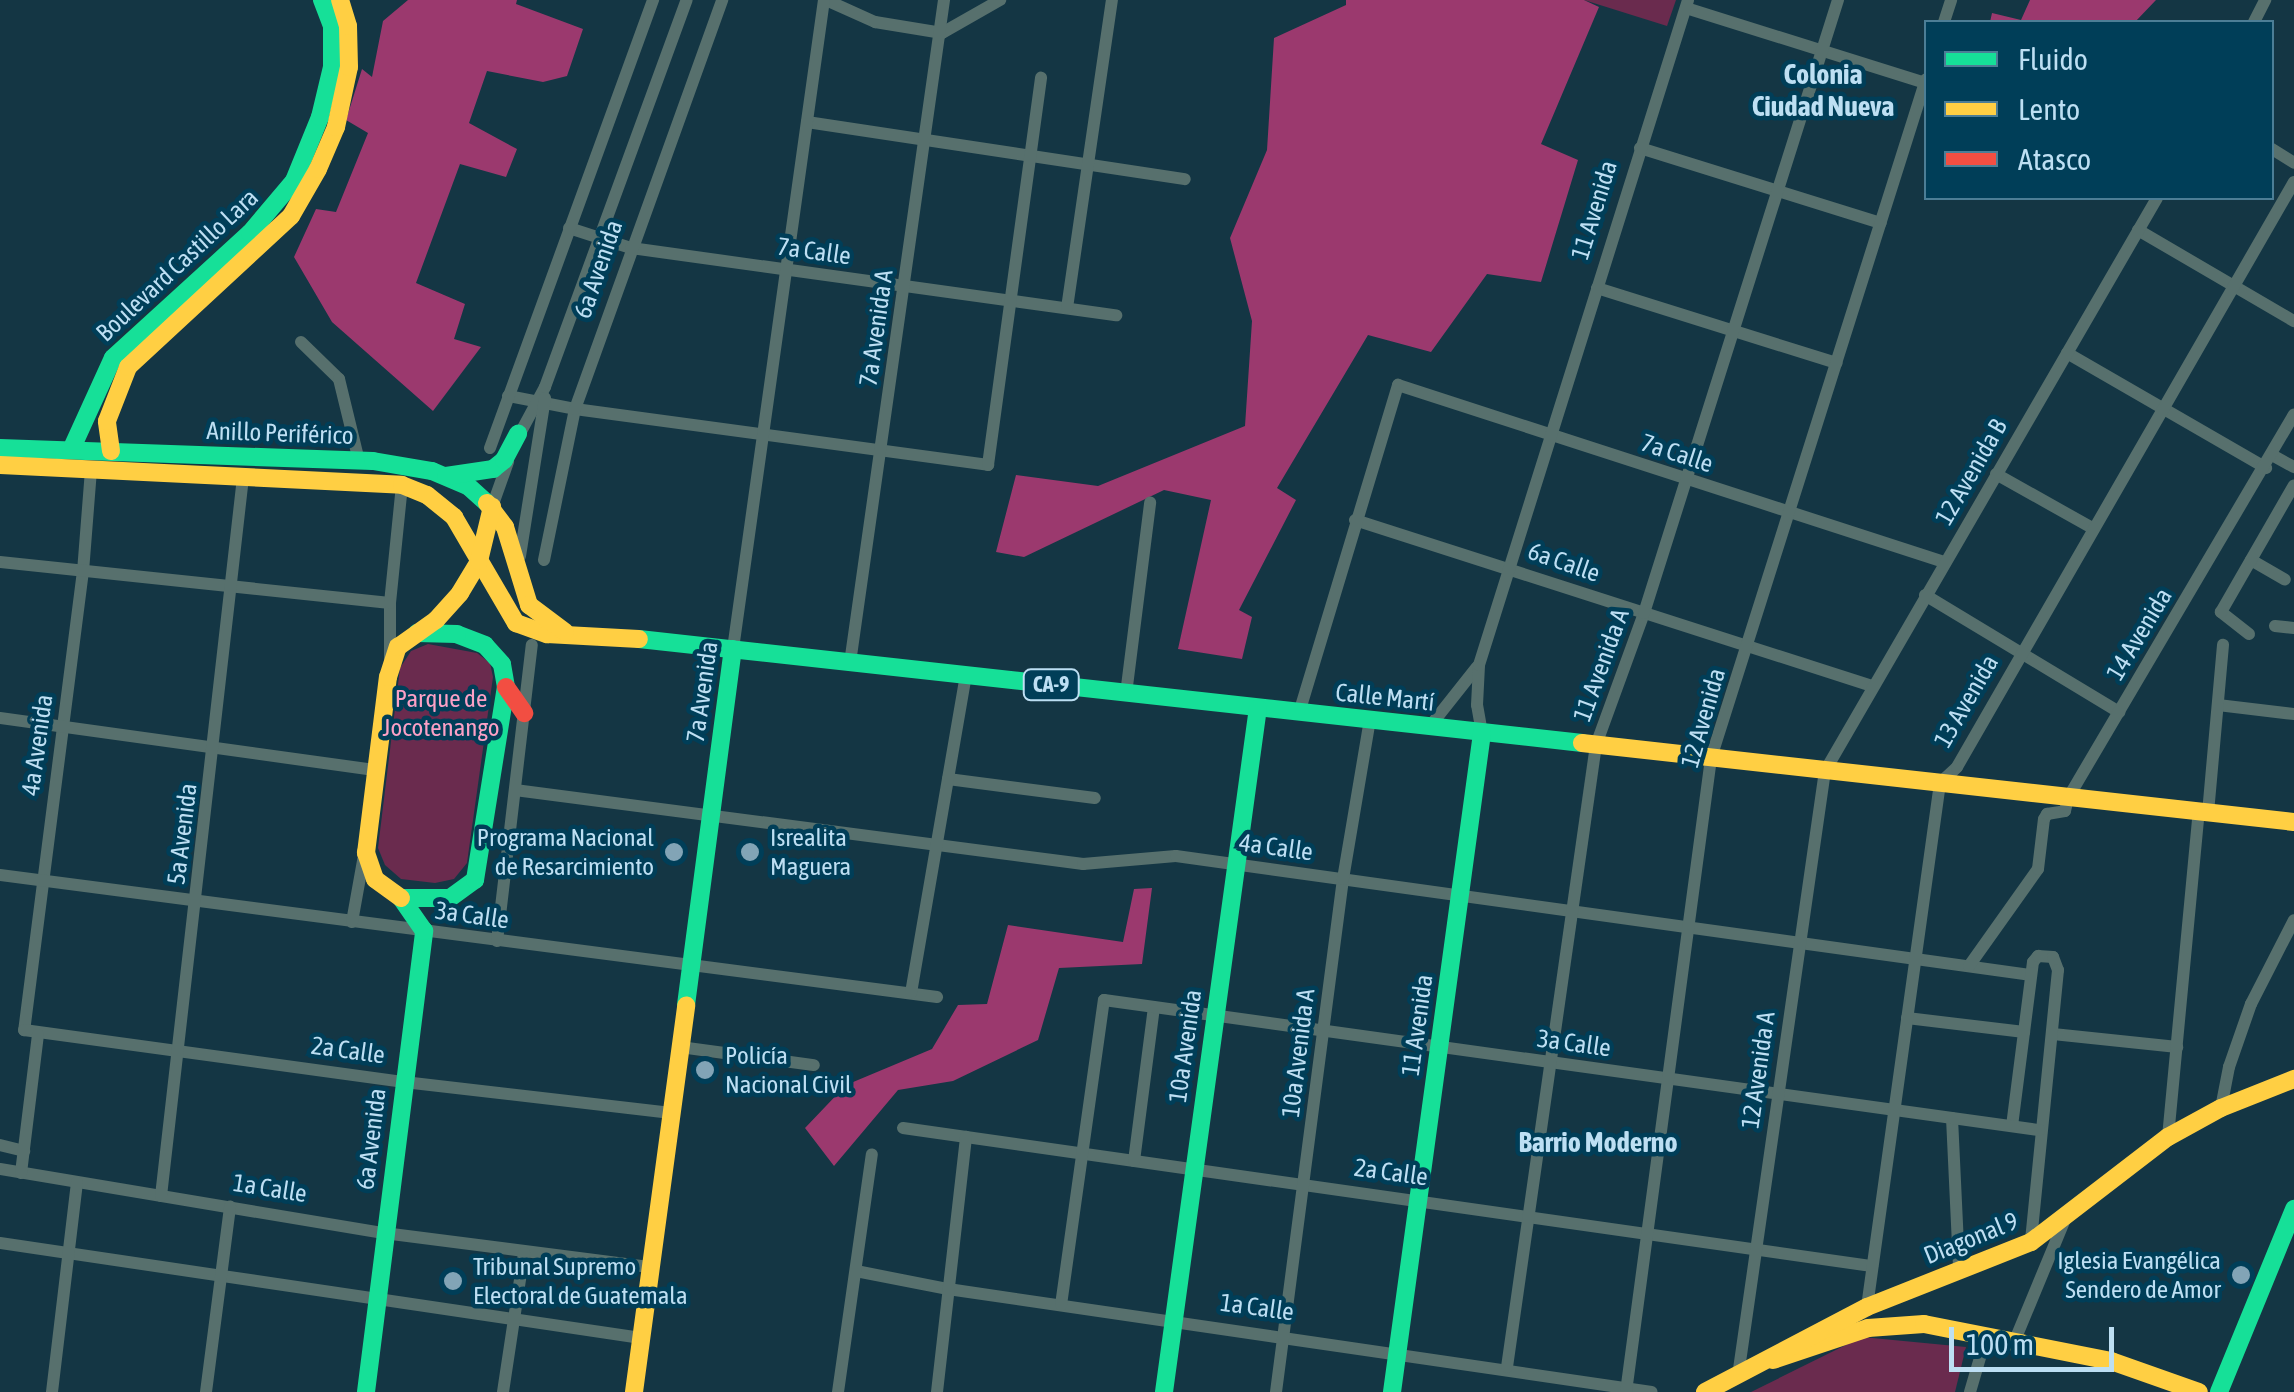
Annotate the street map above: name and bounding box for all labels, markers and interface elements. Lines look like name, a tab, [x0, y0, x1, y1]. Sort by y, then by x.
legend	[1924, 20, 2274, 200]
text: Fluido	[2018, 42, 2088, 76]
district label: Colonia Ciudad Nueva	[1752, 57, 1894, 123]
text: Lento	[2018, 92, 2080, 126]
text: Atasco	[2018, 142, 2091, 176]
street label: 11 Avenida	[1565, 157, 1623, 263]
street label: Boulevard Castillo Lara	[90, 182, 264, 348]
street label: 6a Avenida	[567, 216, 629, 322]
street label: 7a Calle	[775, 231, 853, 271]
street label: 7a Avenida A	[853, 268, 899, 388]
street label: 12 Avenida B	[1929, 414, 2013, 530]
street label: Anillo Periférico	[206, 415, 354, 451]
street label: 7a Calle	[1637, 427, 1717, 479]
street label: 6a Calle	[1524, 536, 1604, 588]
street label: 14 Avenida	[2100, 583, 2178, 685]
street label: 11 Avenida A	[1567, 605, 1635, 725]
street label: 7a Avenida	[680, 640, 724, 744]
street label: 13 Avenida	[1928, 649, 2004, 753]
street label: 12 Avenida	[1675, 665, 1731, 771]
road number: CA-9	[1021, 668, 1081, 702]
street label: Calle Martí	[1334, 677, 1436, 717]
park label: Parque de Jocotenango	[383, 684, 499, 743]
street label: 4a Avenida	[15, 693, 59, 797]
street label: 5a Avenida	[161, 782, 203, 886]
place label: Programa Nacional de Resarcimiento	[477, 823, 654, 882]
place label: Isrealita Maguera	[770, 823, 851, 882]
street label: 4a Calle	[1237, 827, 1315, 867]
marker: Programa Nacional de Resarcimiento	[663, 841, 685, 863]
marker: Isrealita Maguera	[739, 841, 761, 863]
street label: 3a Calle	[433, 895, 511, 935]
street label: 11 Avenida	[1395, 972, 1439, 1078]
street label: 10a Avenida A	[1275, 987, 1321, 1119]
street label: 10a Avenida	[1162, 988, 1208, 1104]
street label: 12 Avenida A	[1735, 1010, 1781, 1130]
street label: 3a Calle	[1535, 1023, 1613, 1063]
street label: 2a Calle	[309, 1030, 387, 1070]
place label: Policía Nacional Civil	[725, 1041, 852, 1100]
marker: Policía Nacional Civil	[694, 1059, 716, 1081]
street label: 6a Avenida	[350, 1087, 392, 1191]
district label: Barrio Moderno	[1518, 1125, 1678, 1159]
street label: 2a Calle	[1352, 1152, 1430, 1192]
street label: 1a Calle	[231, 1167, 309, 1209]
street label: Diagonal 9	[1920, 1206, 2022, 1270]
place label: Iglesia Evangélica Sendero de Amor	[2057, 1246, 2221, 1305]
place label: Tribunal Supremo Electoral de Guatemala	[473, 1252, 687, 1311]
marker: Iglesia Evangélica Sendero de Amor	[2230, 1264, 2252, 1286]
marker: Tribunal Supremo Electoral de Guatemala	[442, 1270, 464, 1292]
street label: 1a Calle	[1218, 1287, 1296, 1327]
scale bar	[1954, 1307, 2119, 1369]
text: 100 m	[1966, 1327, 2034, 1361]

